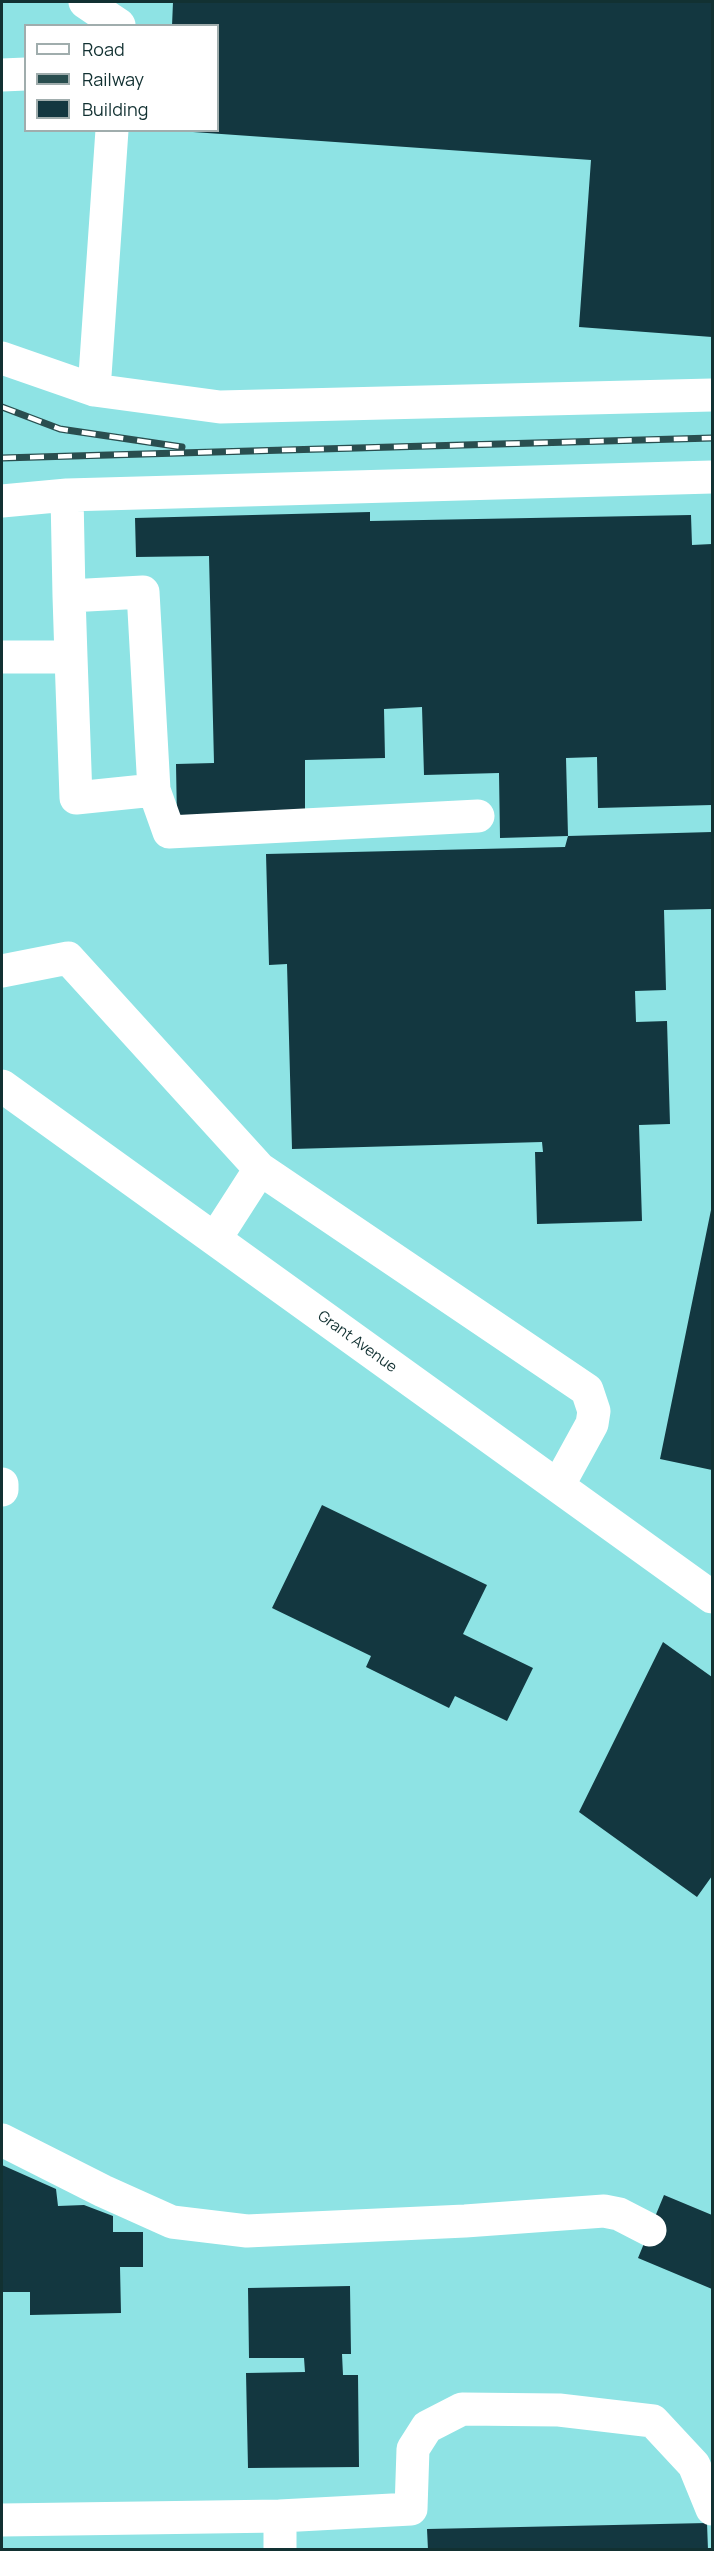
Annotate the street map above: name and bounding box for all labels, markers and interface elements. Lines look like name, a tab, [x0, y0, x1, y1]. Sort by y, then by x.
legend	[24, 24, 219, 132]
text: Road	[82, 37, 125, 61]
text: Railway	[82, 67, 144, 91]
text: Building	[82, 97, 148, 121]
street label: Grant Avenue	[314, 1307, 400, 1377]

